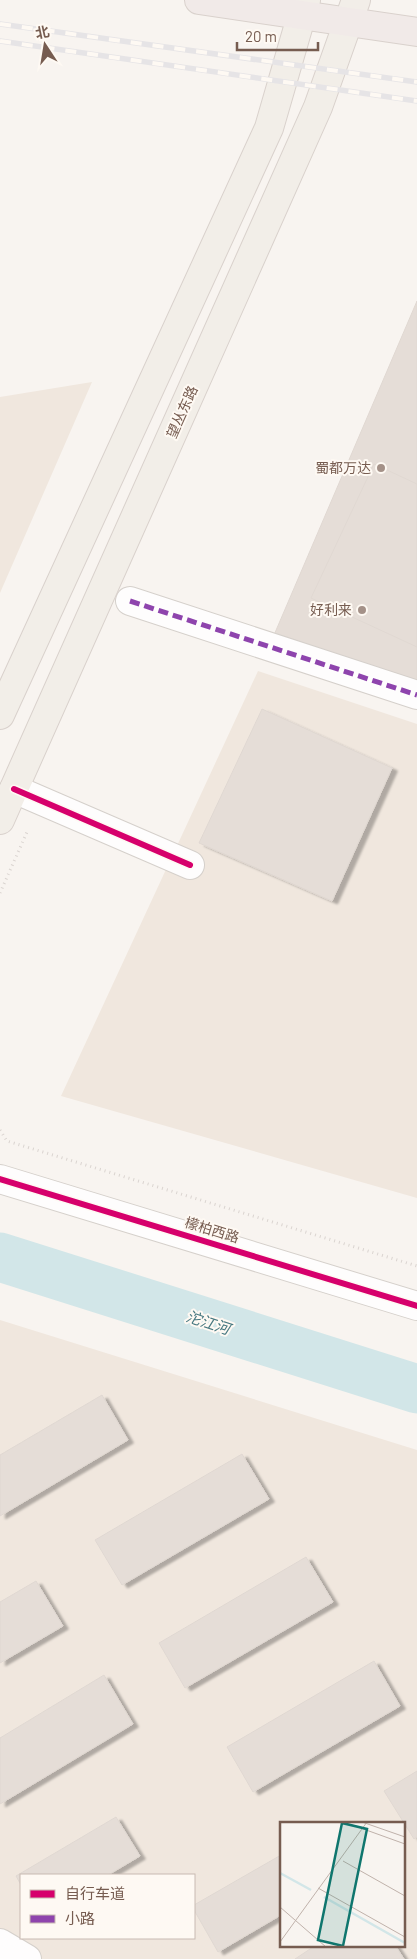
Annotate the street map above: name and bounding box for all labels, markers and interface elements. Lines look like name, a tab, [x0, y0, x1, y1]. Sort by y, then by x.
north arrow	[20, 20, 70, 70]
scale bar	[237, 20, 318, 52]
text: 北	[34, 22, 51, 42]
text: 20 m	[245, 27, 277, 45]
street label: 望丛东路	[162, 383, 201, 441]
place label: 蜀都万达	[315, 459, 371, 476]
marker: 蜀都万达	[375, 462, 387, 474]
place label: 好利来	[310, 601, 352, 618]
marker: 好利来	[356, 604, 368, 616]
street label: 檬柏西路	[183, 1213, 241, 1246]
water label: 沱江河	[184, 1307, 235, 1338]
inset map	[280, 1822, 404, 1946]
legend	[20, 1874, 195, 1939]
text: 自行车道	[65, 1884, 125, 1902]
text: 小路	[65, 1909, 95, 1927]

